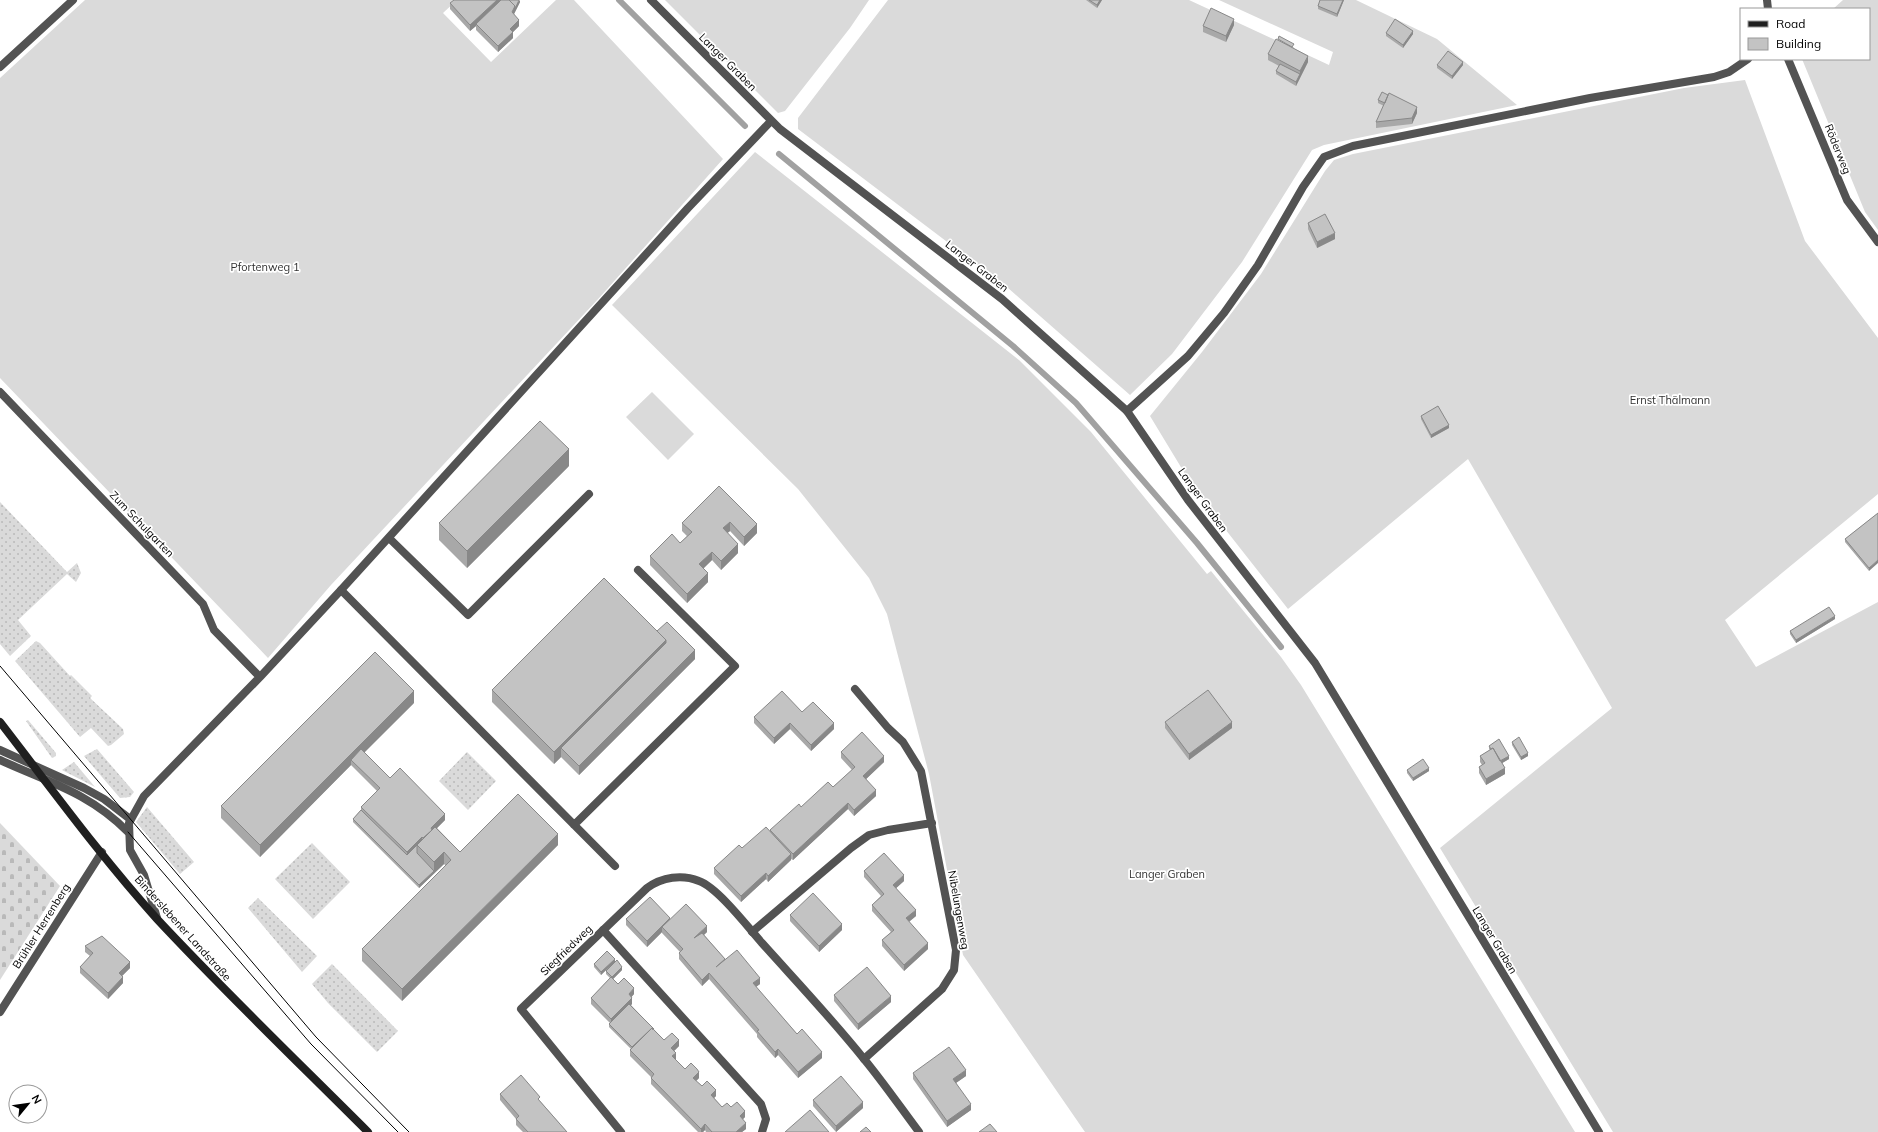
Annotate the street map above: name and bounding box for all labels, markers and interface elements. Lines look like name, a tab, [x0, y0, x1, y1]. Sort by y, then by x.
legend	[1740, 8, 1870, 60]
text: Road	[1776, 16, 1805, 31]
street label: Langer Graben	[696, 30, 760, 94]
text: Building	[1776, 36, 1821, 51]
street label: Röderweg	[1822, 122, 1854, 176]
street label: Langer Graben	[943, 237, 1011, 295]
park label: Pfortenweg 1	[230, 260, 300, 274]
park label: Ernst Thälmann	[1630, 393, 1710, 407]
street label: Langer Graben	[1175, 465, 1231, 535]
street label: Zum Schulgarten	[107, 488, 177, 560]
park label: Langer Graben	[1129, 867, 1205, 881]
street label: Nibelungenweg	[945, 869, 973, 951]
street label: Binderslebener Landstraße	[132, 872, 234, 984]
street label: Brühler Herrenberg	[9, 881, 73, 971]
street label: Langer Graben	[1469, 904, 1521, 976]
street label: Siegfriedweg	[537, 922, 595, 978]
north arrow	[8, 1084, 48, 1124]
text: N	[29, 1092, 45, 1106]

